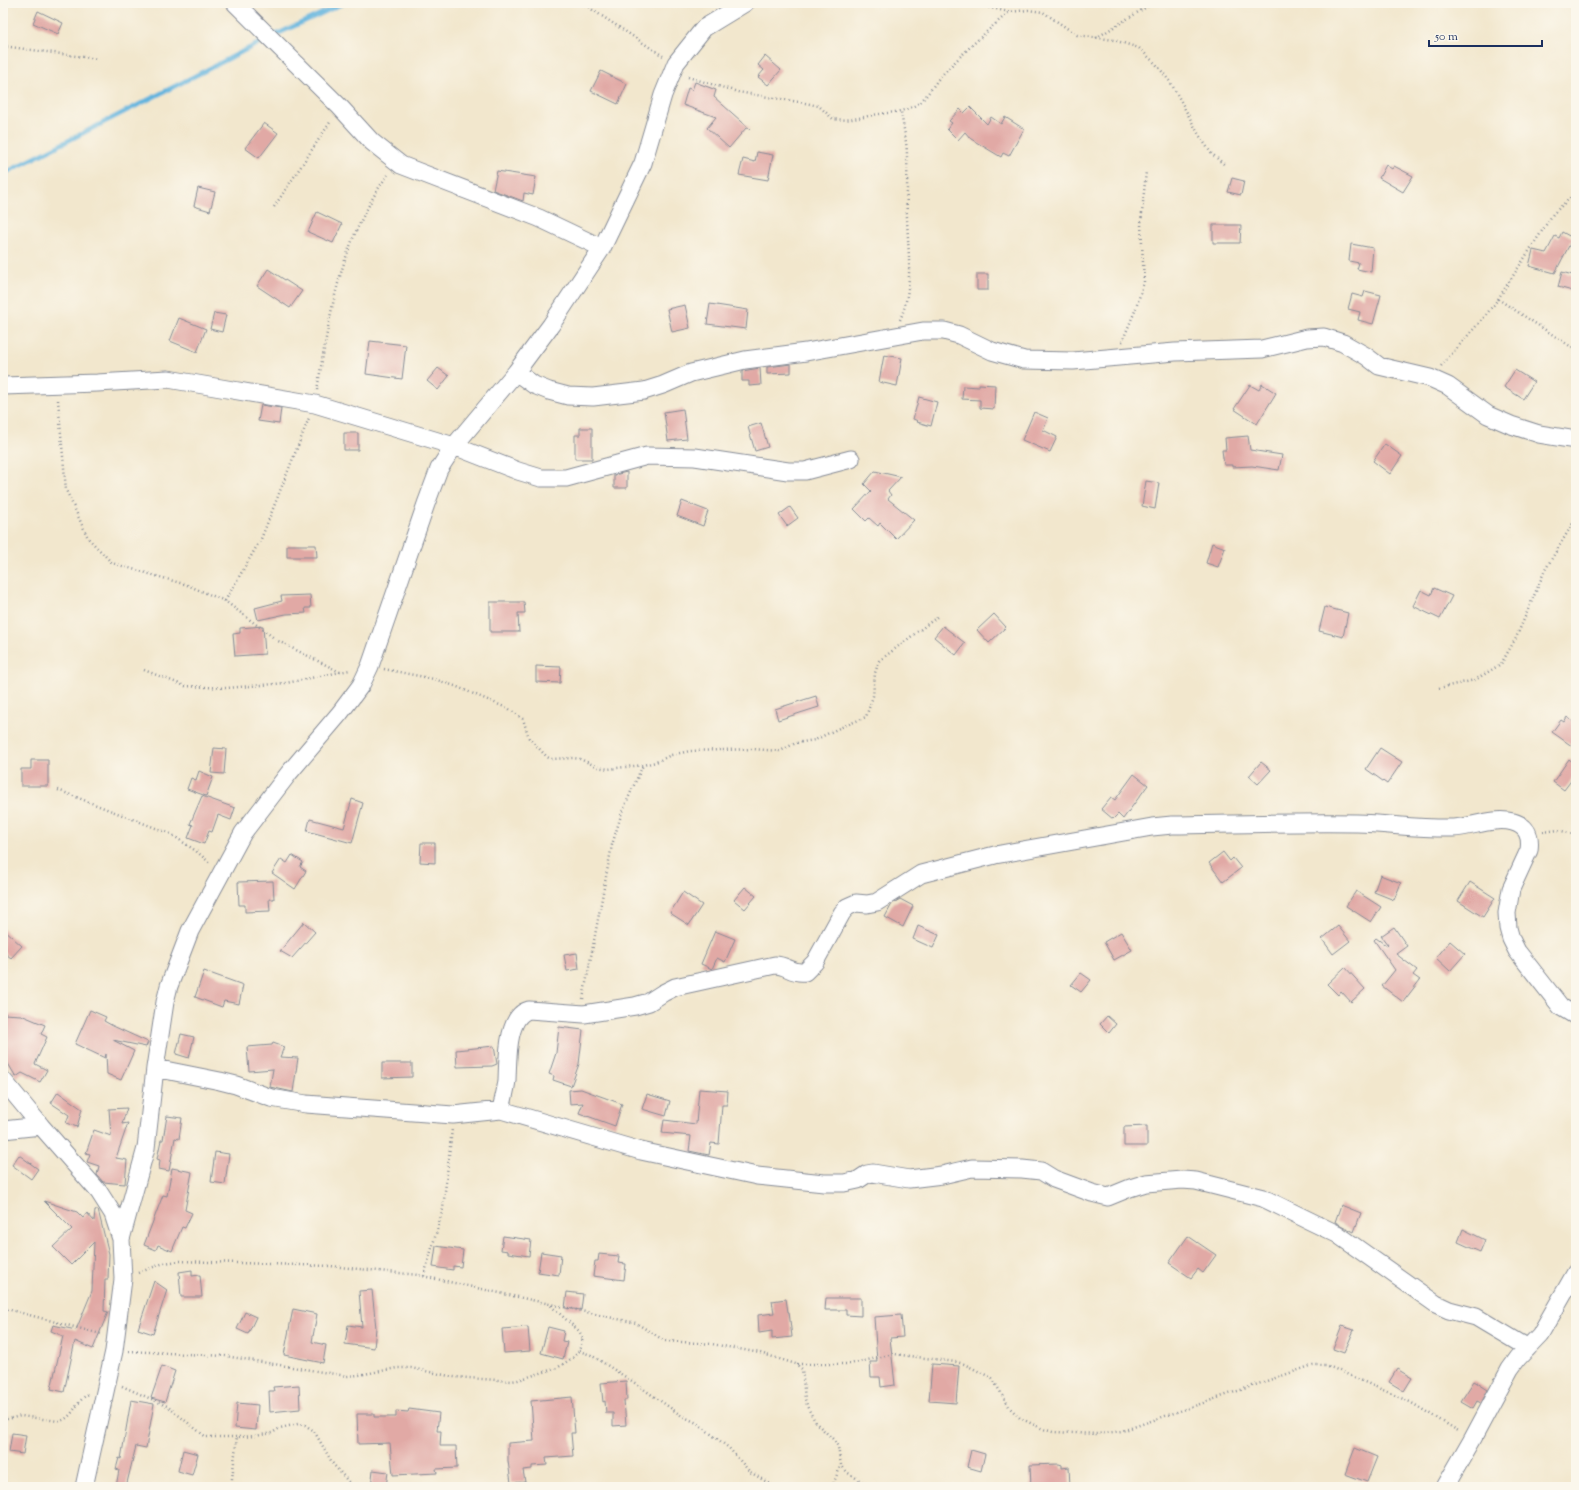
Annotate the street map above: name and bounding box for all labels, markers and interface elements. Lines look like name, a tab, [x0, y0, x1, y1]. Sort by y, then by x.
scale bar	[1429, 22, 1542, 48]
text: 50 m	[1434, 28, 1458, 46]

